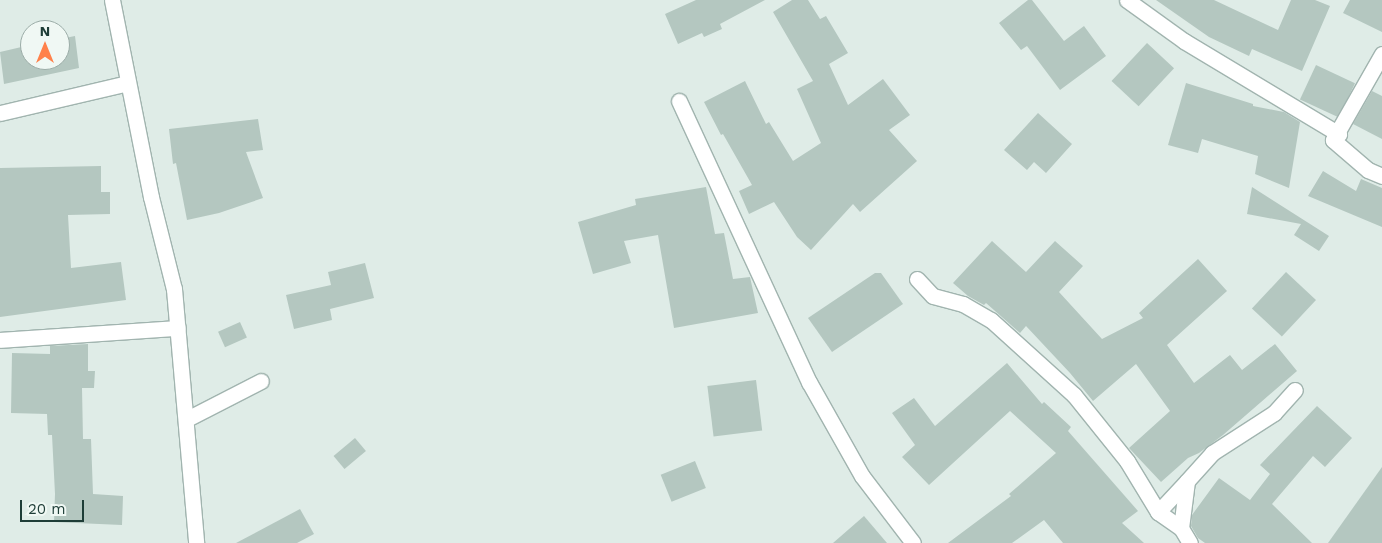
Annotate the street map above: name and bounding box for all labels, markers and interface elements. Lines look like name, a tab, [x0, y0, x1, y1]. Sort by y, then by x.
north arrow	[20, 20, 70, 70]
text: N	[40, 23, 50, 39]
scale bar	[22, 490, 86, 522]
text: 20 m	[28, 500, 66, 518]

